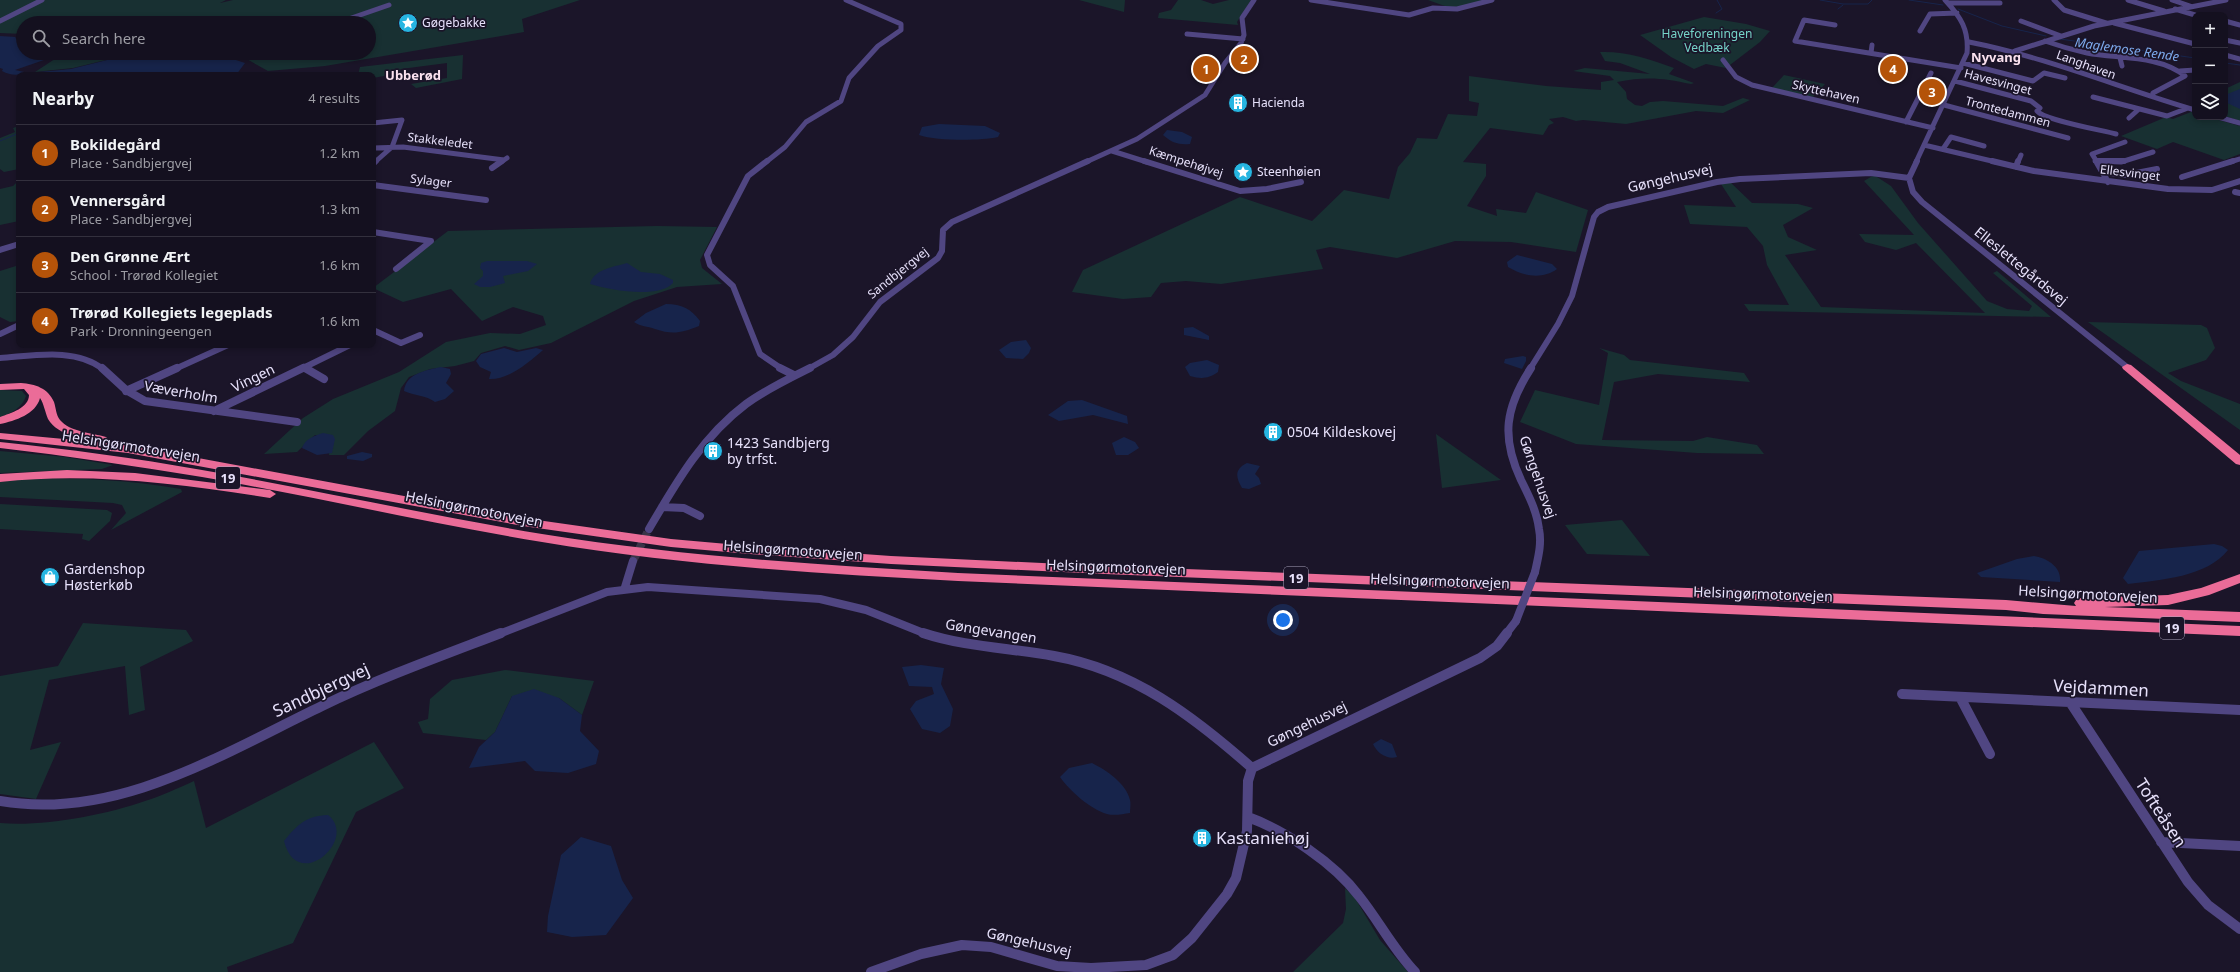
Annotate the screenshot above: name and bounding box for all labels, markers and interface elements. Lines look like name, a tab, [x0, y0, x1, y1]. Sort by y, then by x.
place icon: Gøgebakke	[397, 12, 419, 34]
map controls	[2192, 12, 2228, 120]
button: +	[2192, 12, 2228, 48]
place label: Gøgebakke	[422, 14, 486, 31]
search box	[16, 16, 376, 60]
park label: Haveforeningen Vedbæk	[1662, 25, 1752, 56]
icon: search	[30, 27, 52, 49]
text: Search here	[62, 28, 145, 48]
water label: Maglemose Rende	[2074, 33, 2181, 65]
pin: 2	[1231, 44, 1257, 74]
street label: Langhaven	[2054, 46, 2118, 83]
district label: Nyvang	[1971, 48, 2021, 66]
button: −	[2192, 48, 2228, 84]
pin: 1	[1193, 54, 1219, 84]
pin: 4	[1880, 54, 1906, 84]
street label: Havesvinget	[1962, 64, 2034, 99]
district label: Ubberød	[385, 66, 441, 84]
street label: Skyttehaven	[1791, 75, 1862, 108]
pin: 3	[1919, 77, 1945, 107]
button: layers	[2192, 84, 2228, 120]
text: Nearby	[32, 87, 94, 110]
text: 4 results	[308, 89, 360, 107]
building icon: Hacienda	[1227, 92, 1249, 114]
street label: Trontedammen	[1964, 92, 2052, 131]
place label: Hacienda	[1252, 94, 1305, 111]
street label: Stakkeledet	[406, 128, 474, 153]
text: Bokildegård	[70, 134, 160, 154]
street label: Kæmpehøjvej	[1147, 142, 1225, 181]
text: 1	[41, 144, 49, 162]
text: 1.2 km	[319, 144, 360, 162]
text: Place · Sandbjergvej	[70, 154, 192, 172]
street label: Gøngehusvej	[1626, 159, 1714, 196]
street label: Ellesvinget	[2099, 160, 2162, 185]
place icon: Steenhøien	[1232, 161, 1254, 183]
place label: Steenhøien	[1257, 163, 1321, 180]
street label: Sylager	[409, 170, 453, 191]
text: Vennersgård	[70, 190, 165, 210]
text: 2	[41, 200, 49, 218]
text: 1.3 km	[319, 200, 360, 218]
text: Place · Sandbjergvej	[70, 210, 192, 228]
street label: Elleslettegårdsvej	[1971, 222, 2072, 309]
street label: Sandbjergvej	[864, 243, 932, 302]
text: Den Grønne Ært	[70, 246, 190, 266]
text: 3	[41, 256, 49, 274]
text: 1.6 km	[319, 256, 360, 274]
text: School · Trørød Kollegiet	[70, 266, 218, 284]
text: Trørød Kollegiets legeplads	[70, 302, 273, 322]
text: 4	[41, 312, 49, 330]
text: 1.6 km	[319, 312, 360, 330]
text: Park · Dronningeengen	[70, 322, 212, 340]
street label: Vingen	[228, 359, 278, 396]
street label: Væverholm	[143, 376, 219, 407]
building icon: 0504 Kildeskovej	[1262, 421, 1284, 443]
place label: 0504 Kildeskovej	[1287, 422, 1396, 441]
street label: Helsingørmotorvejen	[61, 425, 202, 466]
place label: 1423 Sandbjerg by trfst.	[727, 433, 830, 468]
street label: Gøngehusvej	[1515, 433, 1562, 521]
building icon: 1423 Sandbjerg by trfst.	[702, 440, 724, 462]
road number: 19	[216, 467, 240, 489]
street label: Helsingørmotorvejen	[404, 486, 544, 531]
street label: Helsingørmotorvejen	[723, 535, 863, 564]
street label: Helsingørmotorvejen	[1046, 555, 1186, 578]
place label: Gardenshop Høsterkøb	[64, 559, 145, 594]
shop icon: Gardenshop Høsterkøb	[39, 566, 61, 588]
road number: 19	[1284, 567, 1308, 589]
street label: Helsingørmotorvejen	[1370, 569, 1510, 592]
street label: Helsingørmotorvejen	[2018, 580, 2158, 607]
street label: Helsingørmotorvejen	[1693, 582, 1833, 605]
your location	[1273, 610, 1293, 630]
street label: Gøngevangen	[944, 614, 1038, 647]
road number: 19	[2160, 617, 2184, 639]
street label: Sandbjergvej	[269, 657, 373, 722]
street label: Vejdammen	[2053, 674, 2149, 701]
street label: Gøngehusvej	[1264, 696, 1350, 751]
street label: Tofteåsen	[2131, 774, 2192, 852]
place label: Kastaniehøj	[1216, 826, 1310, 849]
building icon: Kastaniehøj	[1191, 827, 1213, 849]
street label: Gøngehusvej	[985, 923, 1073, 960]

